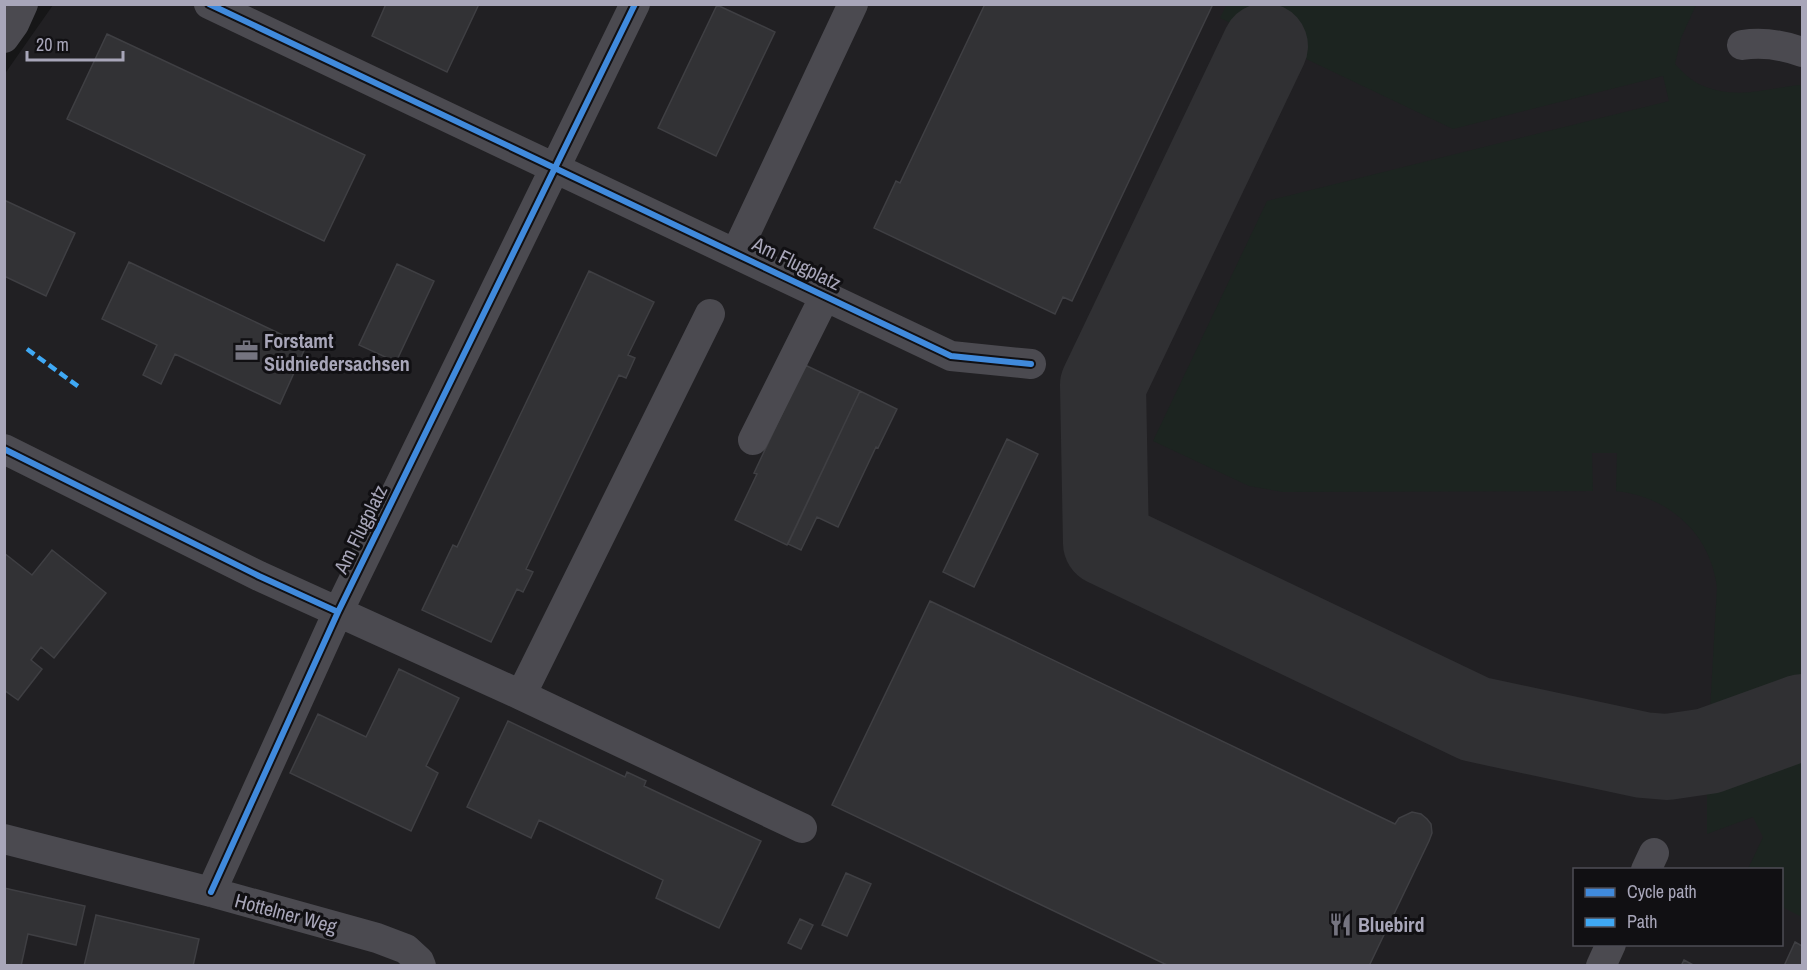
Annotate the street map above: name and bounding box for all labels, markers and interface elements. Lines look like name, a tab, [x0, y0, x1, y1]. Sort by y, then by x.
scale bar	[27, 24, 123, 62]
text: 20 m	[36, 32, 69, 57]
street label: Am Flugplatz	[747, 229, 846, 296]
place label: Forstamt Südniedersachsen	[264, 327, 410, 377]
office icon: Forstamt Südniedersachsen	[233, 338, 259, 364]
street label: Am Flugplatz	[326, 480, 393, 579]
legend	[1573, 868, 1783, 946]
text: Cycle path	[1627, 879, 1697, 904]
street label: Hottelner Weg	[232, 886, 340, 940]
text: Path	[1627, 909, 1657, 934]
restaurant icon: Bluebird	[1327, 911, 1353, 937]
place label: Bluebird	[1358, 911, 1425, 938]

